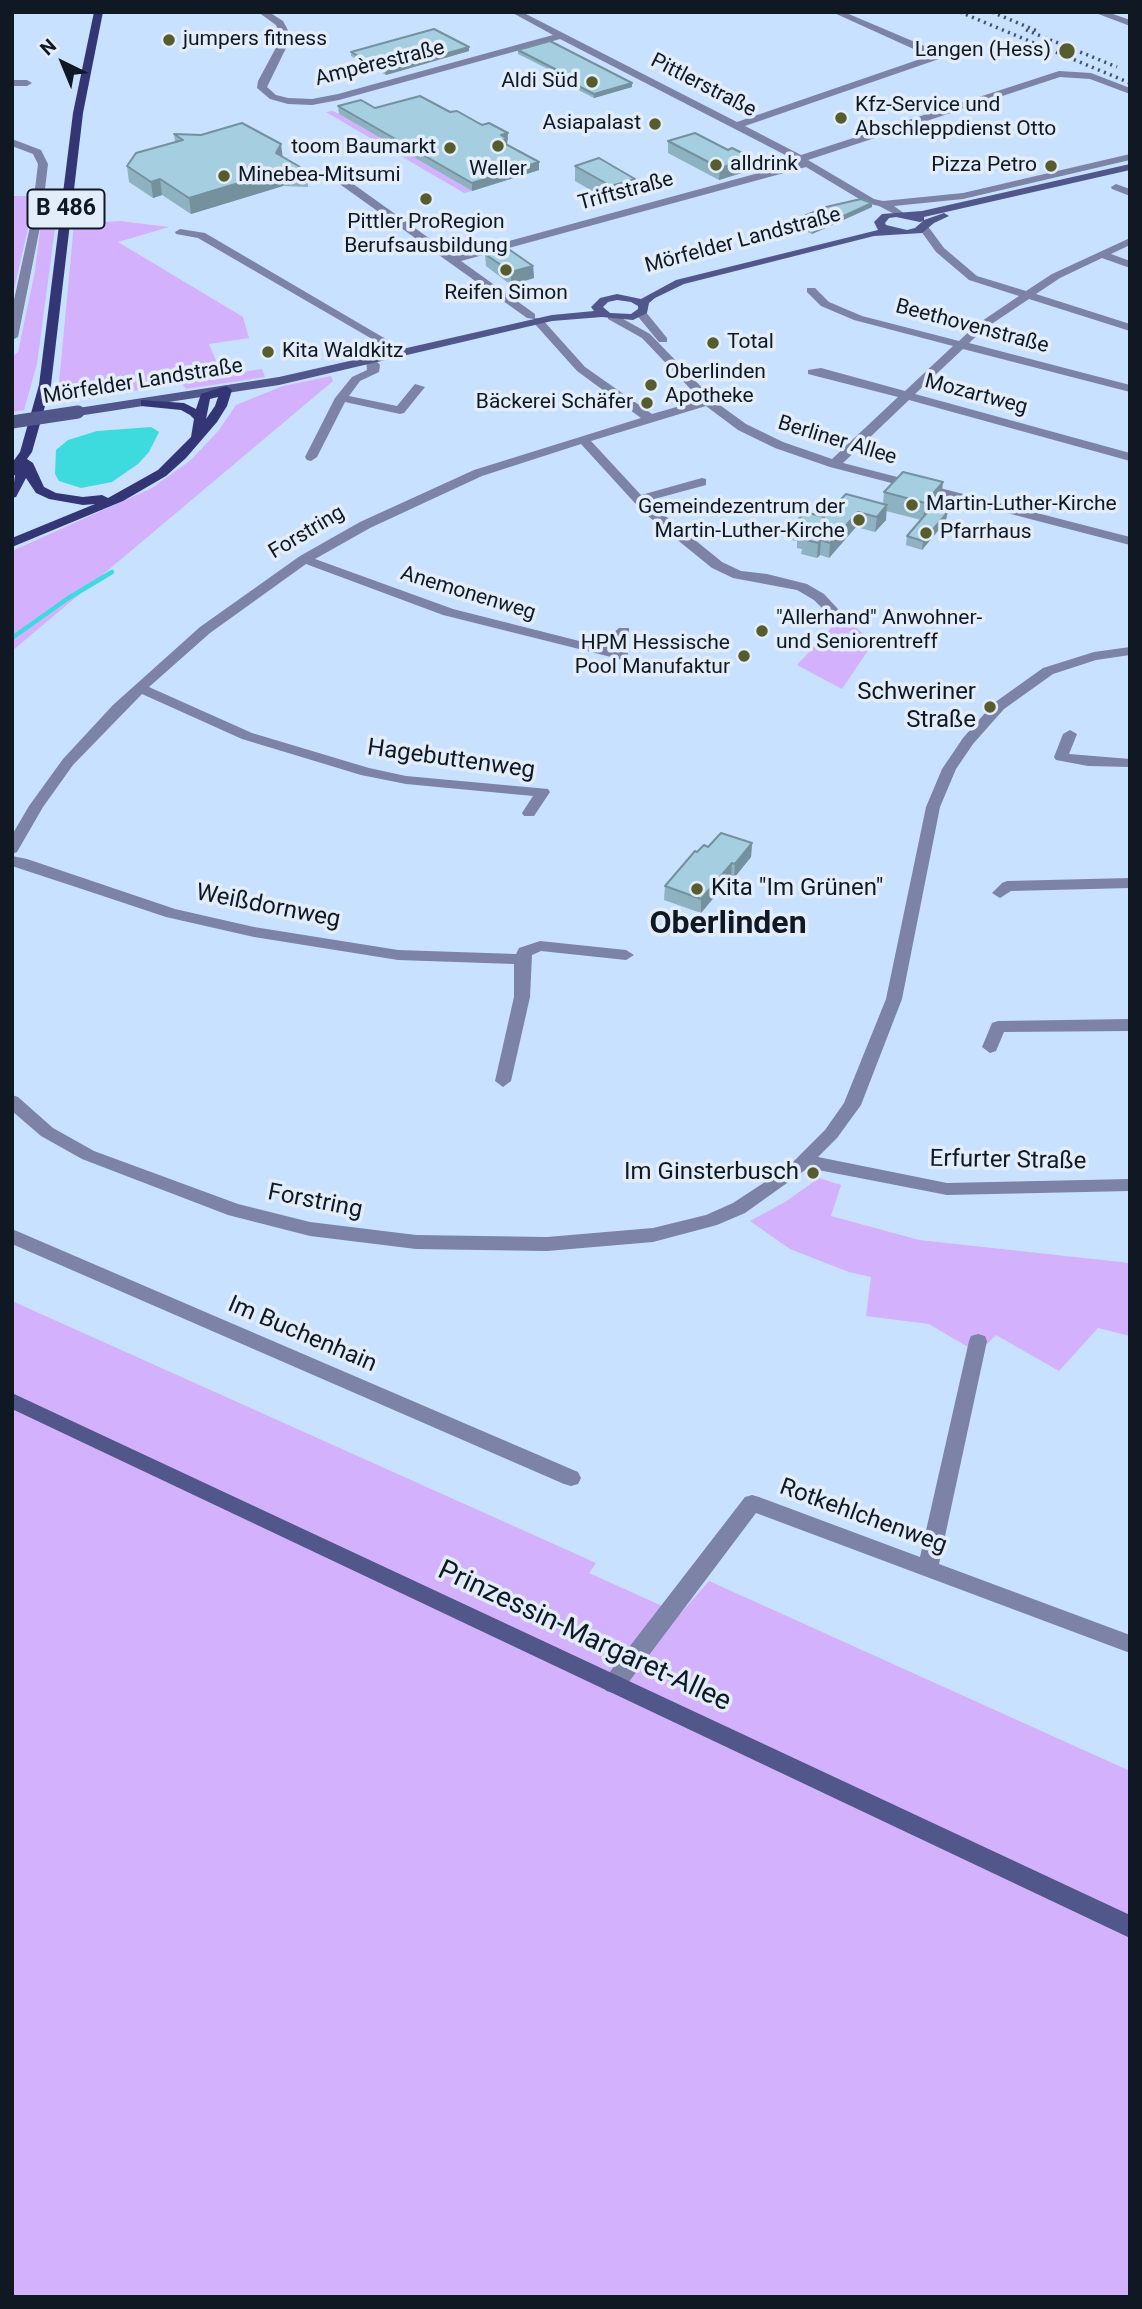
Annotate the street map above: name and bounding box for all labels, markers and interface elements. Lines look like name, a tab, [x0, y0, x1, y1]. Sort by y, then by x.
place label: jumpers fitness	[183, 27, 327, 53]
north arrow	[28, 28, 98, 98]
marker: jumpers fitness	[161, 32, 177, 48]
text: N	[36, 34, 61, 60]
street label: Ampèrestraße	[313, 36, 447, 92]
place label: Langen (Hess)	[915, 38, 1051, 64]
marker: Langen (Hess)	[1057, 41, 1077, 61]
street label: Pittlerstraße	[646, 49, 760, 123]
place label: Aldi Süd	[501, 69, 578, 95]
marker: Aldi Süd	[584, 74, 600, 90]
place label: Kfz-Service und Abschleppdienst Otto	[855, 93, 1056, 143]
marker: Kfz-Service und Abschleppdienst Otto	[833, 110, 849, 126]
place label: Asiapalast	[542, 111, 641, 137]
marker: Asiapalast	[647, 116, 663, 132]
place label: toom Baumarkt	[291, 135, 436, 161]
marker: Weller	[490, 138, 506, 154]
marker: toom Baumarkt	[442, 140, 458, 156]
place label: alldrink	[730, 152, 798, 178]
place label: Pizza Petro	[931, 153, 1037, 179]
place label: Weller	[469, 157, 527, 183]
marker: alldrink	[708, 157, 724, 173]
marker: Pizza Petro	[1043, 158, 1059, 174]
place label: Minebea-Mitsumi	[238, 163, 401, 189]
street label: Triftstraße	[576, 167, 676, 217]
marker: Minebea-Mitsumi	[216, 168, 232, 184]
road number: B 486	[28, 190, 104, 229]
marker: Pittler ProRegion Berufsausbildung	[418, 191, 434, 207]
street label: Mörfelder Landstraße	[642, 203, 844, 279]
place label: Pittler ProRegion Berufsausbildung	[344, 210, 508, 260]
marker: Reifen Simon	[498, 262, 514, 278]
place label: Reifen Simon	[444, 281, 568, 307]
street label: Beethovenstraße	[893, 294, 1051, 360]
place label: Total	[727, 330, 774, 356]
marker: Total	[705, 335, 721, 351]
place label: Kita Waldkitz	[282, 339, 403, 365]
marker: Kita Waldkitz	[260, 344, 276, 360]
street label: Mörfelder Landstraße	[41, 354, 245, 410]
place label: Oberlinden Apotheke	[665, 360, 766, 410]
street label: Mozartweg	[922, 369, 1030, 421]
marker: Oberlinden Apotheke	[643, 377, 659, 393]
place label: Bäckerei Schäfer	[476, 390, 633, 416]
marker: Bäckerei Schäfer	[639, 395, 655, 411]
street label: Berliner Allee	[775, 411, 899, 471]
place label: Martin-Luther-Kirche	[926, 492, 1117, 518]
place label: Gemeindezentrum der Martin-Luther-Kirche	[638, 495, 845, 545]
marker: Martin-Luther-Kirche	[904, 497, 920, 513]
street label: Forstring	[265, 501, 349, 565]
marker: Gemeindezentrum der Martin-Luther-Kirche	[851, 512, 867, 528]
place label: Pfarrhaus	[940, 520, 1032, 546]
marker: Pfarrhaus	[918, 525, 934, 541]
street label: Anemonenweg	[397, 562, 539, 626]
place label: "Allerhand" Anwohner- und Seniorentreff	[776, 606, 982, 656]
marker: "Allerhand" Anwohner- und Seniorentreff	[754, 623, 770, 639]
place label: HPM Hessische Pool Manufaktur	[575, 631, 730, 681]
marker: HPM Hessische Pool Manufaktur	[736, 648, 752, 664]
place label: Schweriner Straße	[857, 679, 976, 735]
marker: Schweriner Straße	[982, 699, 998, 715]
street label: Hagebuttenweg	[365, 734, 537, 786]
place label: Kita "Im Grünen"	[711, 875, 883, 903]
street label: Weißdornweg	[193, 879, 343, 935]
marker: Kita "Im Grünen"	[689, 881, 705, 897]
district label: Oberlinden	[649, 906, 807, 944]
street label: Erfurter Straße	[929, 1145, 1087, 1177]
place label: Im Ginsterbusch	[624, 1159, 799, 1187]
marker: Im Ginsterbusch	[805, 1165, 821, 1181]
street label: Forstring	[265, 1179, 365, 1225]
street label: Im Buchenhain	[223, 1291, 381, 1379]
street label: Rotkehlchenweg	[775, 1473, 951, 1561]
street label: Prinzessin-Margaret-Allee	[432, 1554, 736, 1720]

